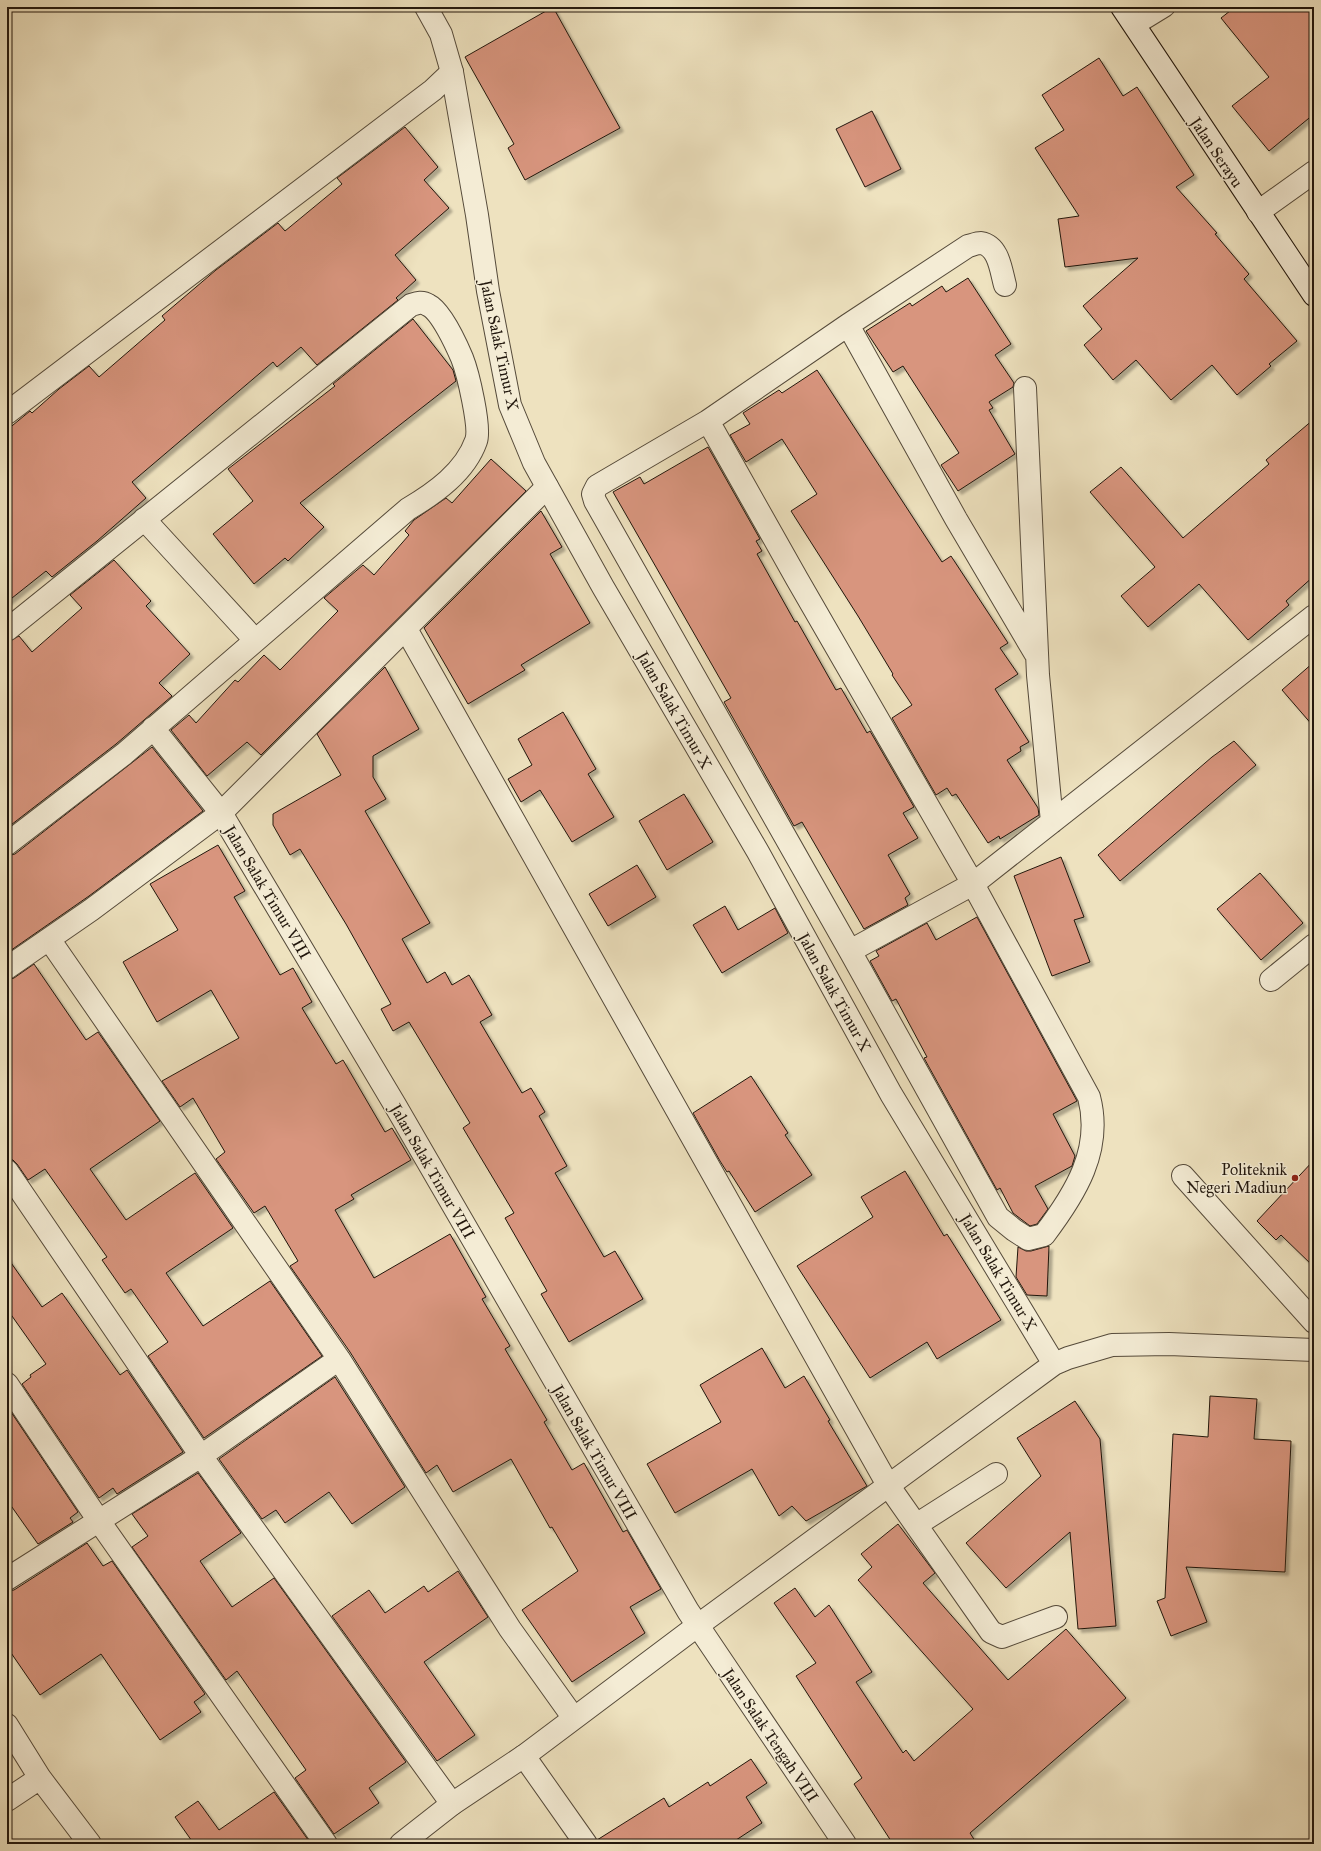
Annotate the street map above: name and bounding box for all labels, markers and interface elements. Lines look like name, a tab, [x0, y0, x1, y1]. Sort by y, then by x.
street label: Jalan Serayu	[1184, 112, 1247, 192]
street label: Jalan Salak Timur X	[475, 276, 523, 413]
street label: Jalan Salak Timur X	[631, 646, 716, 774]
street label: Jalan Salak Timur VIII	[218, 820, 315, 963]
street label: Jalan Salak Timur X	[792, 928, 875, 1056]
street label: Jalan Salak Timur VIII	[384, 1099, 479, 1243]
place label: Politeknik Negeri Madiun	[1186, 1160, 1288, 1198]
marker: Politeknik Negeri Madiun	[1290, 1173, 1300, 1183]
street label: Jalan Salak Timur X	[954, 1209, 1041, 1335]
street label: Jalan Salak Timur VIII	[546, 1380, 641, 1524]
street label: Jalan Salak Tengah VIII	[717, 1663, 822, 1806]

